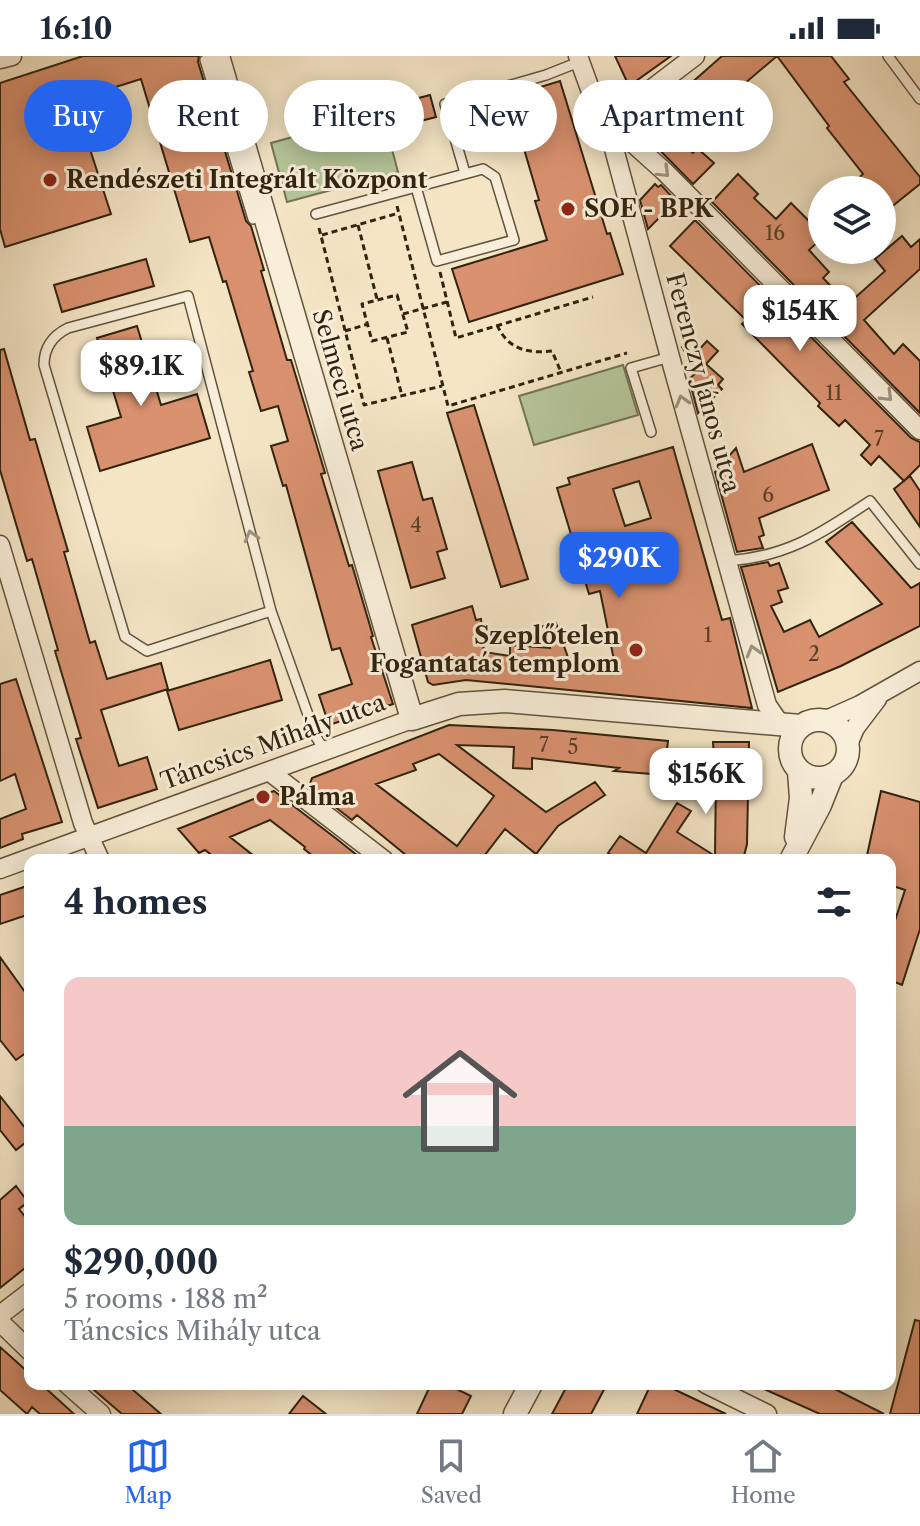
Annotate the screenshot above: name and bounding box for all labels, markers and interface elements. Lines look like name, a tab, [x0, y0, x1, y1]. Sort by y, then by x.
text: 16:10	[40, 10, 113, 47]
chip: Buy	[24, 80, 132, 152]
chip: Rent	[148, 80, 268, 152]
chip: Filters	[284, 80, 424, 152]
chip: New	[440, 80, 557, 152]
chip: Apartment	[573, 80, 773, 152]
one-way arrow	[655, 163, 669, 177]
place label: Rendészeti Integrált Központ	[66, 165, 428, 194]
marker: Rendészeti Integrált Központ	[41, 171, 59, 189]
map controls	[808, 176, 896, 264]
button: layers	[808, 176, 896, 264]
place label: SOE - BPK	[584, 194, 714, 223]
marker: SOE - BPK	[559, 200, 577, 218]
house number: 16	[765, 221, 785, 245]
street label: Ferenczy János utca	[660, 270, 747, 496]
pin: $154K	[744, 285, 856, 353]
text: $154K	[762, 295, 838, 327]
street label: Selmeci utca	[306, 306, 375, 454]
pin: $89.1K	[76, 340, 206, 408]
text: $89.1K	[99, 350, 183, 382]
house number: 11	[826, 381, 843, 405]
one-way arrow	[878, 387, 892, 401]
one-way arrow	[675, 395, 691, 409]
house number: 7	[874, 427, 884, 451]
house number: 6	[762, 483, 774, 507]
house number: 4	[410, 513, 422, 537]
one-way arrow	[244, 529, 261, 543]
pin: $290K	[563, 532, 675, 600]
text: $290K	[578, 542, 660, 574]
place label: Szeplőtelen Fogantatás templom	[370, 621, 621, 678]
house number: 1	[704, 623, 713, 647]
marker: Szeplőtelen Fogantatás templom	[627, 641, 645, 659]
house number: 2	[808, 642, 820, 666]
one-way arrow	[746, 645, 762, 659]
street label: Táncsics Mihály utca	[157, 687, 389, 796]
house number: 7	[539, 733, 549, 757]
house number: 5	[568, 735, 578, 759]
pin: $156K	[650, 748, 762, 816]
text: $156K	[668, 758, 744, 790]
place label: Pálma	[279, 782, 356, 811]
marker: Pálma	[254, 788, 272, 806]
icon: filters	[812, 880, 856, 924]
text: 4 homes	[64, 881, 208, 923]
icon: home	[388, 1029, 532, 1173]
text: $290,000	[64, 1241, 219, 1283]
text: 5 rooms · 188 m²	[64, 1283, 268, 1315]
text: Táncsics Mihály utca	[64, 1315, 321, 1347]
tab: Map	[125, 1434, 172, 1509]
tab: Saved	[421, 1434, 482, 1509]
tab: Home	[731, 1434, 795, 1509]

